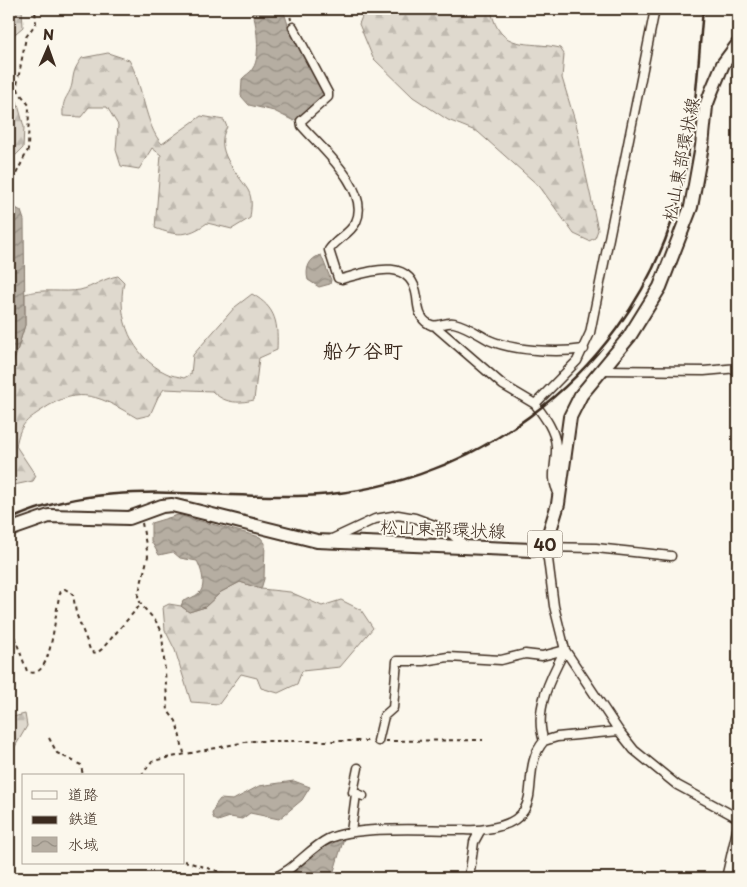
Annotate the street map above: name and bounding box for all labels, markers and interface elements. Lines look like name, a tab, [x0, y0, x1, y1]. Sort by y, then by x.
north arrow	[22, 22, 72, 72]
text: N	[43, 24, 54, 45]
street label: 松山東部環状線	[655, 95, 705, 223]
district label: 船ケ谷町	[323, 335, 403, 365]
street label: 松山東部環状線	[380, 512, 506, 544]
road number: 40	[528, 530, 562, 558]
legend	[22, 774, 185, 864]
text: 道路	[68, 782, 98, 805]
text: 鉄道	[68, 806, 98, 829]
text: 水域	[68, 832, 98, 855]

